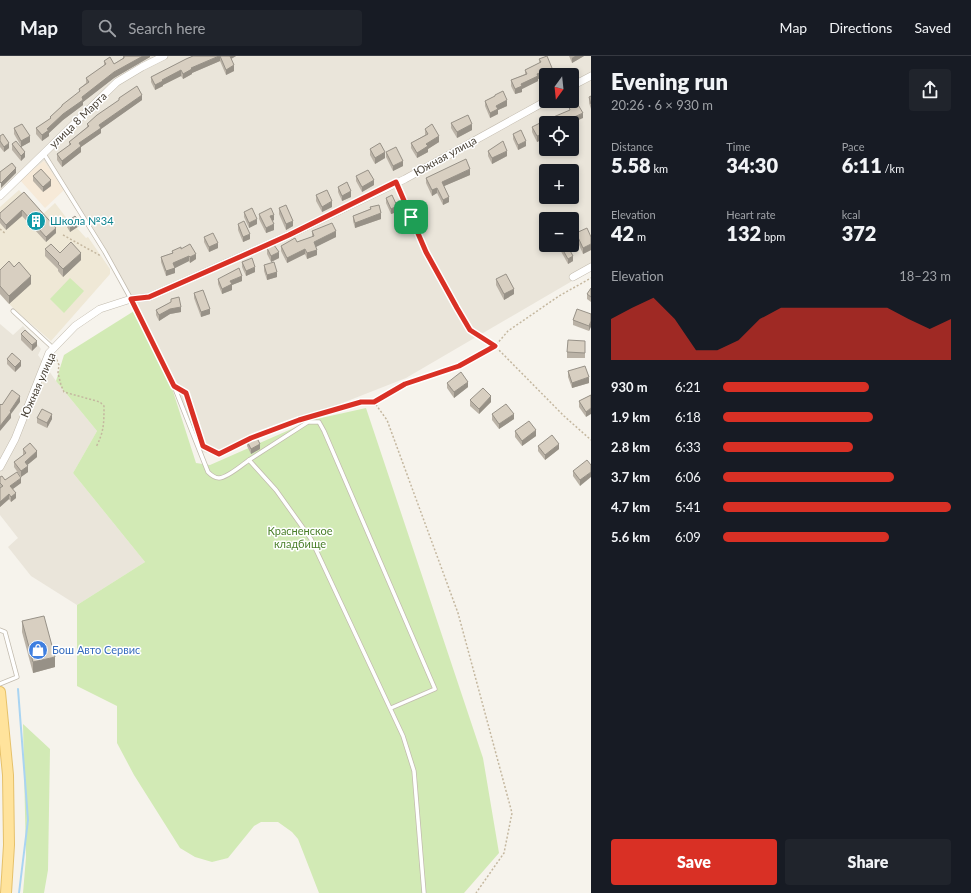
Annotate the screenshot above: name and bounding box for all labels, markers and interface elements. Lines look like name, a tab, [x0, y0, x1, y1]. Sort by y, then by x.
search box	[82, 10, 362, 46]
text: Map	[20, 16, 58, 39]
icon: search	[96, 17, 118, 39]
text: Search here	[128, 19, 206, 37]
text: Map	[780, 19, 807, 36]
text: Directions	[829, 19, 892, 36]
text: Saved	[914, 19, 951, 36]
north arrow	[539, 68, 579, 108]
map controls	[539, 68, 579, 252]
text: Evening run	[611, 68, 728, 95]
button: share	[909, 69, 951, 111]
street label: улица 8 Марта	[46, 89, 109, 150]
text: 20:26 · 6 × 930 m	[611, 97, 713, 113]
button: locate	[539, 116, 579, 156]
street label: Южная улица	[411, 133, 478, 178]
text: Distance	[611, 140, 653, 153]
text: Time	[726, 140, 750, 153]
text: Pace	[842, 140, 865, 153]
text: 5.58	[611, 153, 651, 177]
text: 34:30	[726, 153, 778, 177]
text: 6:11	[842, 153, 882, 177]
text: km	[651, 162, 668, 175]
text: /km	[882, 162, 904, 175]
button: +	[539, 164, 579, 204]
pin	[394, 200, 428, 234]
icon: arrive	[400, 206, 422, 228]
text: Elevation	[611, 208, 656, 221]
text: Heart rate	[726, 208, 776, 221]
text: kcal	[842, 208, 860, 221]
building icon: Школа №34	[25, 210, 47, 232]
button: −	[539, 212, 579, 252]
place label: Школа №34	[50, 214, 114, 227]
text: 42	[611, 221, 634, 245]
text: 132	[726, 221, 761, 245]
text: 372	[842, 221, 876, 245]
text: m	[634, 230, 646, 243]
text: bpm	[761, 230, 785, 243]
text: Elevation	[611, 268, 664, 284]
text: 18–23 m	[899, 268, 951, 284]
street label: Южная улица	[17, 350, 58, 419]
text: 930 m	[611, 379, 648, 395]
text: 6:21	[675, 379, 701, 395]
text: 1.9 km	[611, 409, 650, 425]
text: 6:18	[675, 409, 701, 425]
text: 2.8 km	[611, 439, 650, 455]
text: 6:33	[675, 439, 701, 455]
text: 3.7 km	[611, 469, 650, 485]
text: 6:06	[675, 469, 701, 485]
text: 4.7 km	[611, 499, 650, 515]
text: 5:41	[675, 499, 701, 515]
park label: Красненское кладбище	[267, 524, 333, 550]
text: 5.6 km	[611, 529, 650, 545]
text: 6:09	[675, 529, 701, 545]
shop icon: Бош Авто Сервис	[27, 639, 49, 661]
place label: Бош Авто Сервис	[52, 643, 140, 656]
button: Save	[611, 839, 777, 885]
button: Share	[785, 839, 951, 885]

